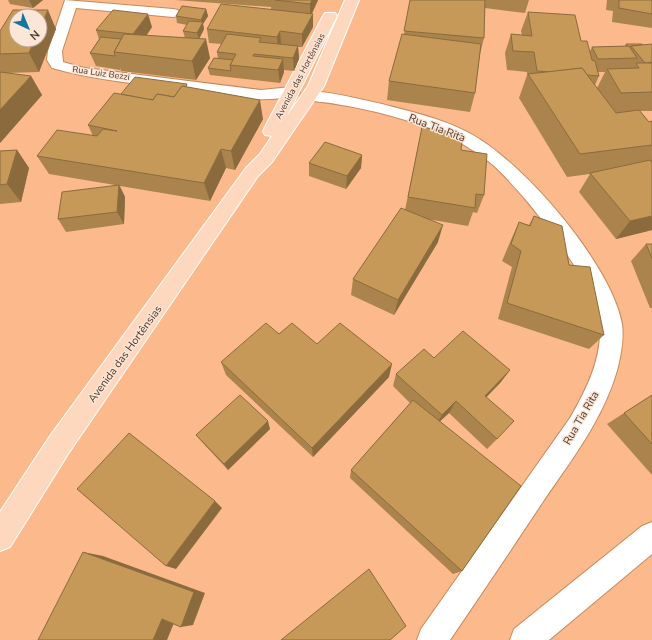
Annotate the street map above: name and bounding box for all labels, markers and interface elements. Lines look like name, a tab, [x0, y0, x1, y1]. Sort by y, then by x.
north arrow	[8, 8, 48, 48]
text: N	[26, 27, 43, 43]
street label: Avenida das Hortênsias	[272, 31, 328, 121]
street label: Rua Luiz Bezzi	[72, 63, 130, 83]
street label: Rua Tia Rita	[406, 110, 468, 146]
street label: Avenida das Hortênsias	[85, 302, 165, 406]
street label: Rua Tia Rita	[560, 388, 602, 448]

